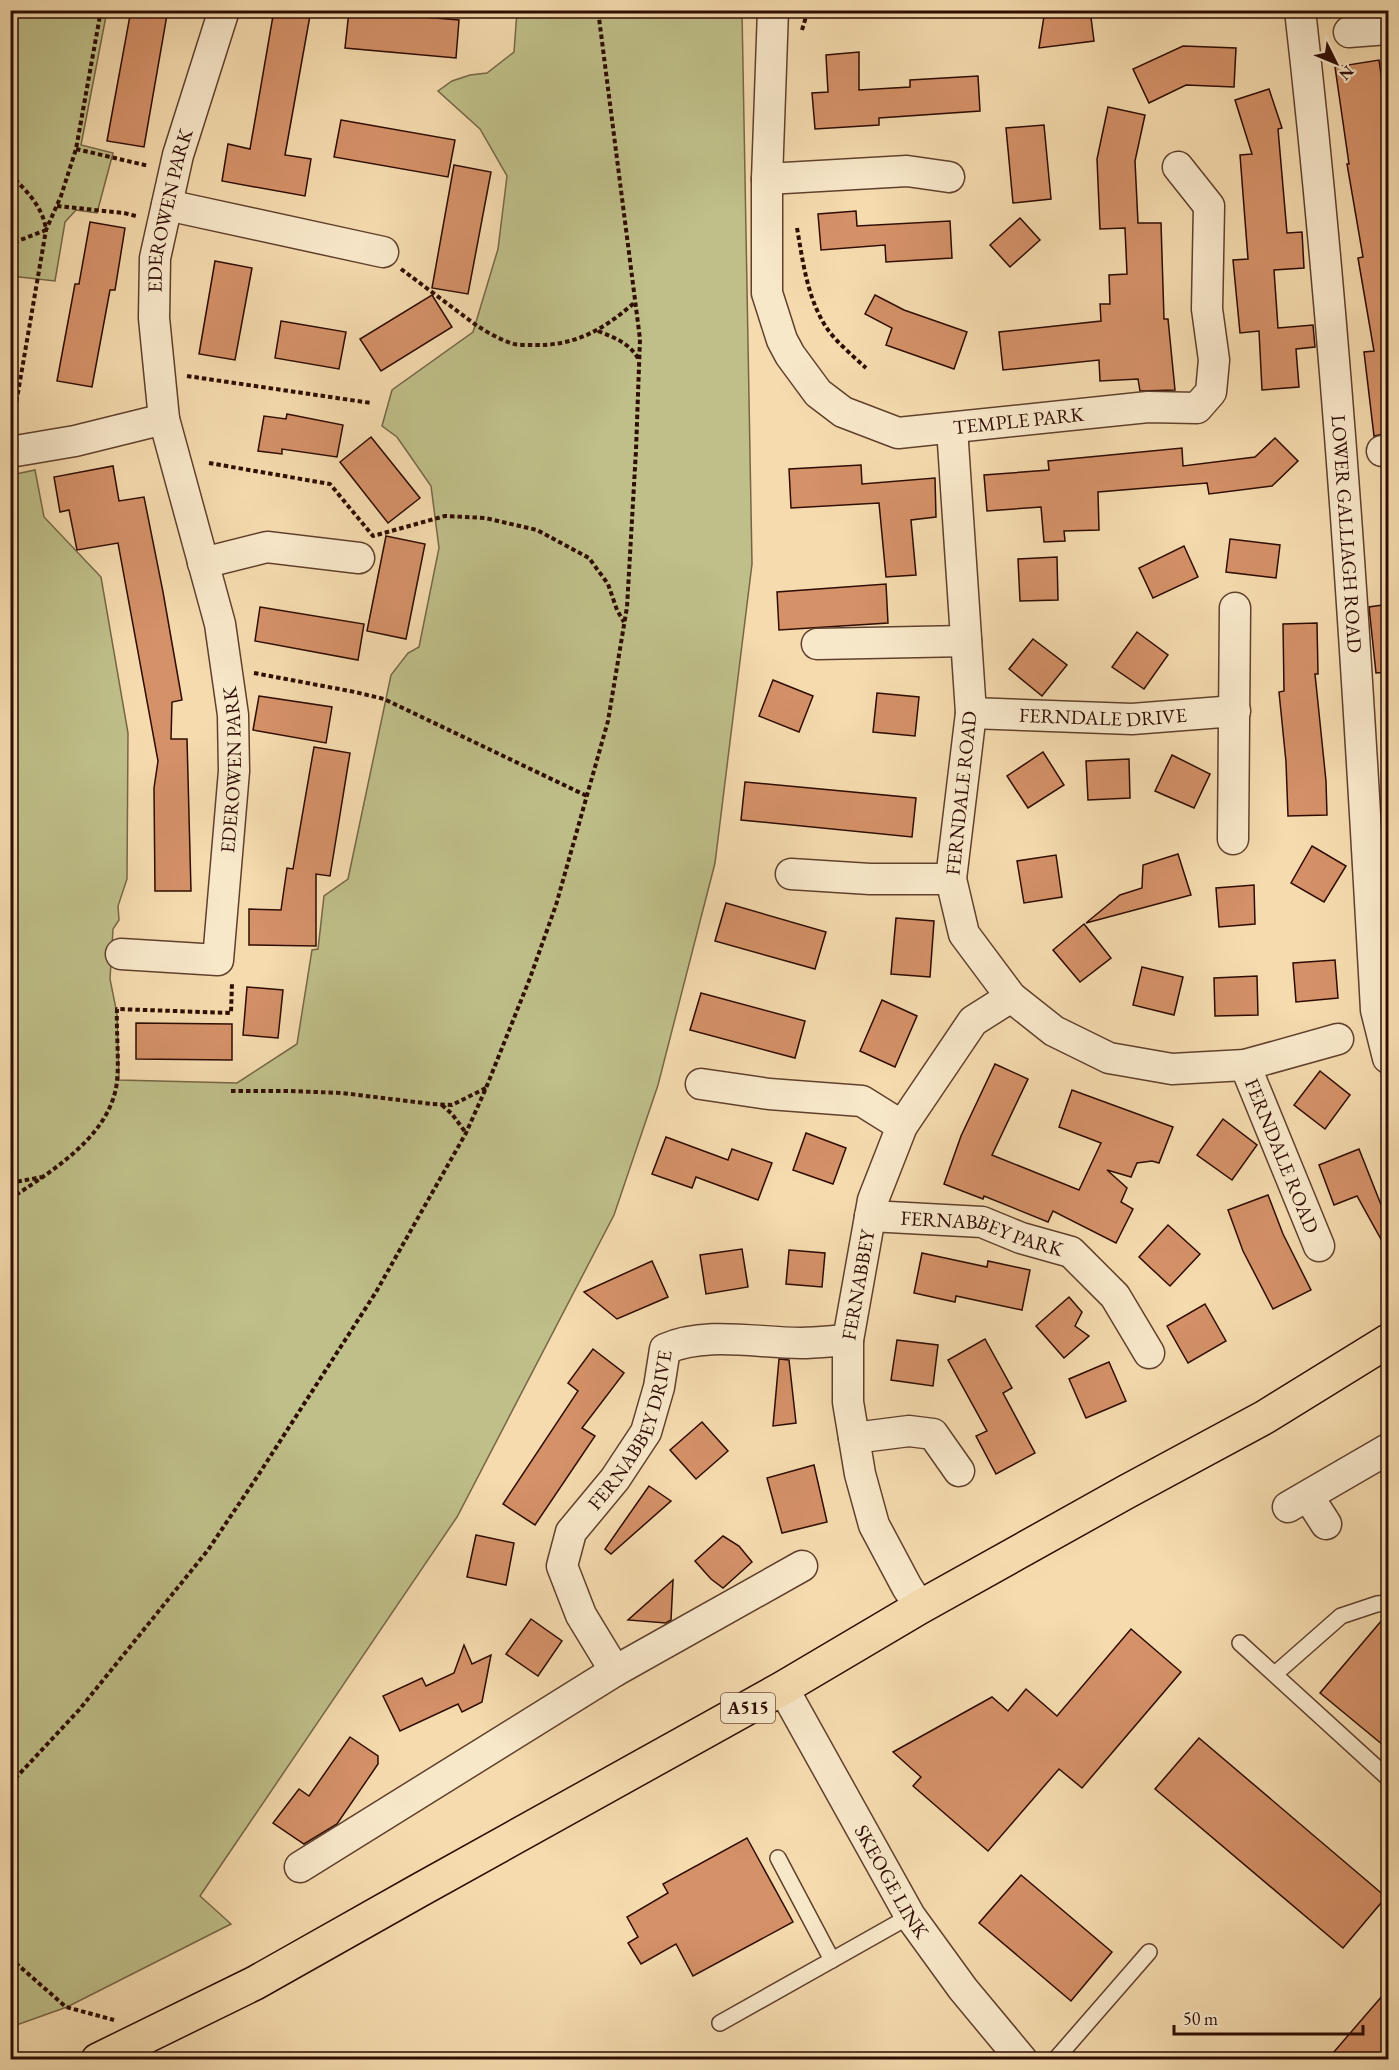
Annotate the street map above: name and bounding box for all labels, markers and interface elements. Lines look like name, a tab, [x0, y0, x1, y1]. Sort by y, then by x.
north arrow	[1306, 33, 1366, 93]
text: N	[1334, 61, 1359, 85]
street label: EDEROWEN PARK	[141, 125, 199, 293]
street label: TEMPLE PARK	[952, 401, 1086, 440]
street label: LOWER GALLIAGH ROAD	[1325, 414, 1368, 654]
street label: EDEROWEN PARK	[214, 684, 247, 854]
street label: FERNDALE DRIVE	[1019, 702, 1188, 732]
street label: FERNDALE ROAD	[939, 710, 983, 876]
street label: FERNDALE ROAD	[1239, 1075, 1325, 1237]
street label: FERNABBEY PARK	[900, 1205, 1066, 1262]
street label: FERNABBEY	[835, 1226, 881, 1342]
street label: FERNABBEY DRIVE	[582, 1348, 678, 1515]
road number: A515	[721, 1693, 775, 1723]
street label: SKEOGE LINK	[849, 1820, 935, 1944]
scale bar	[1174, 1998, 1363, 2036]
text: 50 m	[1183, 2007, 1218, 2030]

